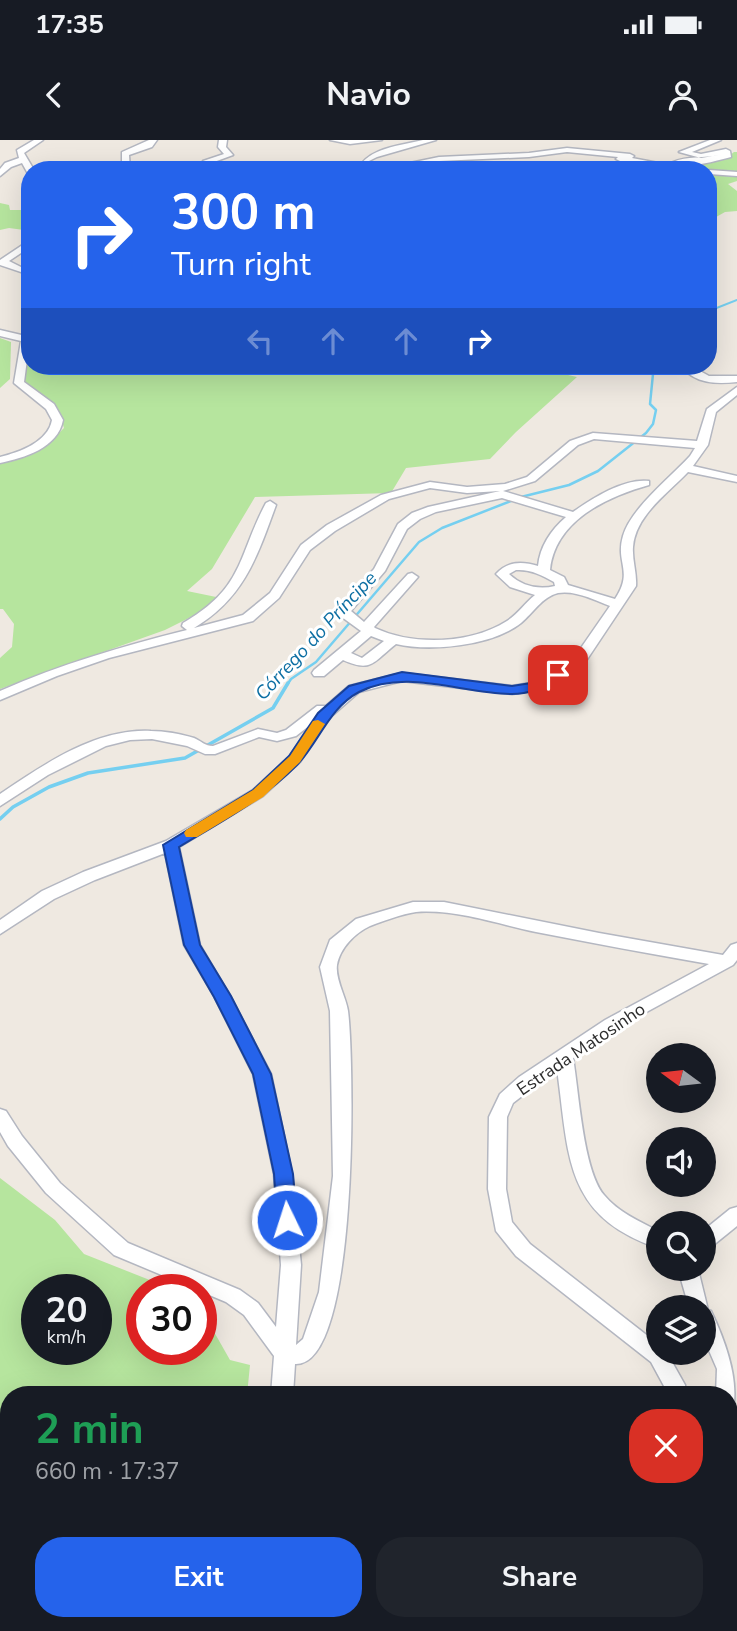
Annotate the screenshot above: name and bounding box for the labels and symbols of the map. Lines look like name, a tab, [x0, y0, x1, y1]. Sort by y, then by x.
water label: Córrego do Príncipe	[249, 566, 383, 706]
pin	[528, 645, 588, 705]
street label: Estrada Matosinho	[512, 997, 650, 1101]
north arrow	[646, 1043, 716, 1113]
position arrow	[250, 1183, 324, 1257]
speed limit sign: 30	[126, 1274, 217, 1365]

